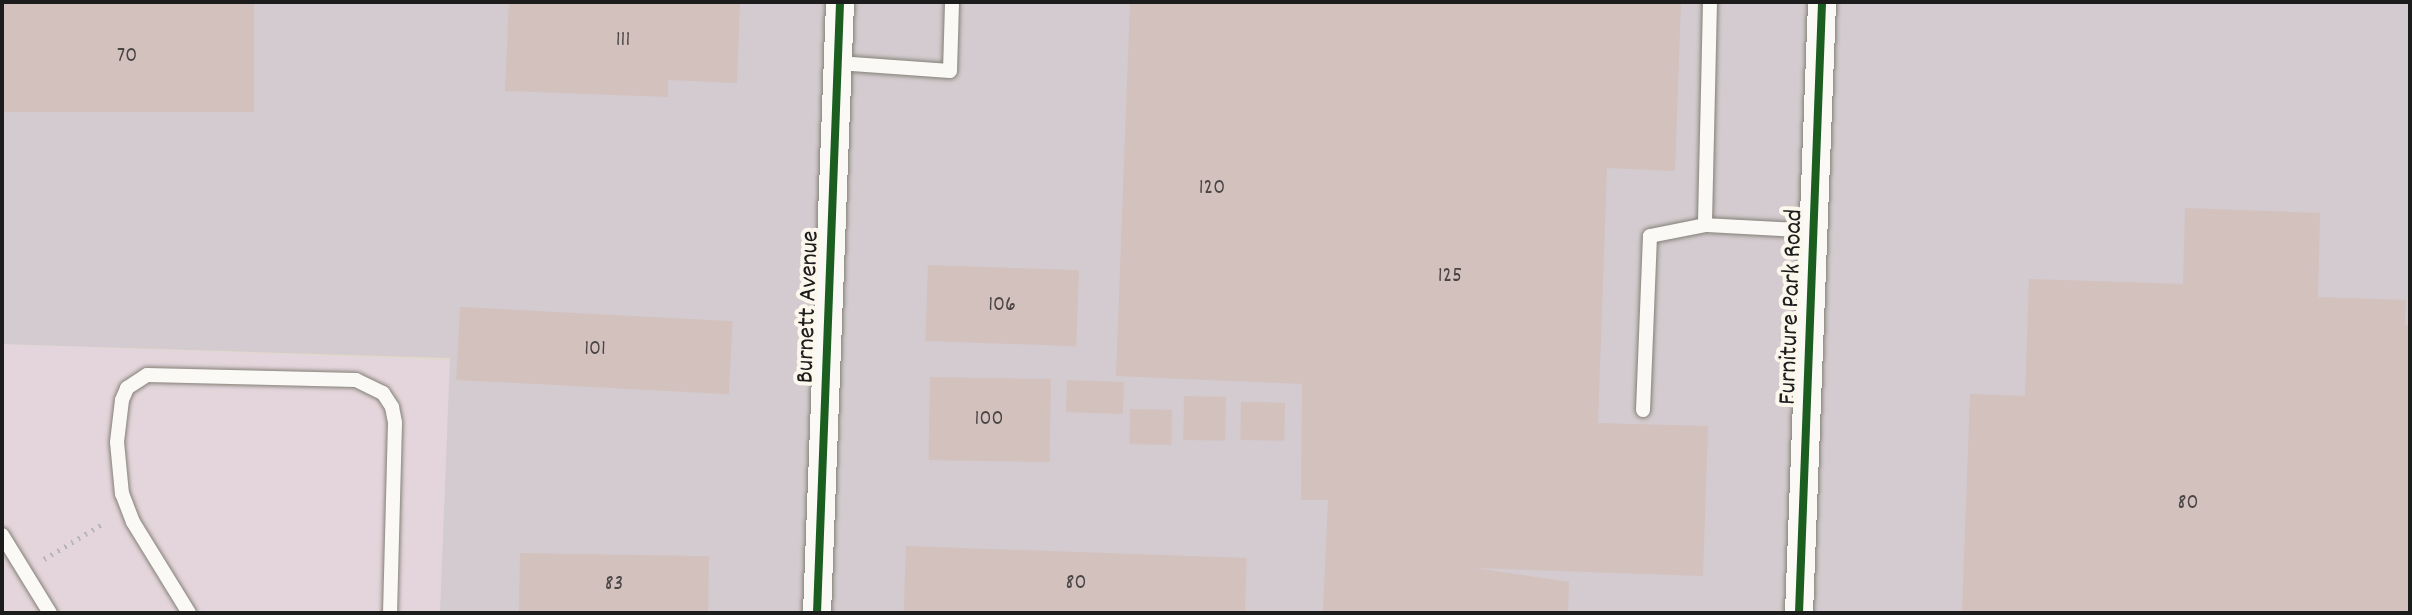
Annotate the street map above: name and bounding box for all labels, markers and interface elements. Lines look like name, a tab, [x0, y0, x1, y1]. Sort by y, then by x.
house number: 111	[616, 28, 630, 54]
house number: 70	[117, 44, 137, 70]
house number: 120	[1199, 176, 1225, 202]
street label: Furniture Park Road	[1773, 209, 1811, 405]
street label: Burnett Avenue	[791, 230, 827, 384]
house number: 125	[1438, 264, 1462, 290]
house number: 106	[988, 293, 1016, 319]
house number: 101	[584, 337, 606, 363]
house number: 100	[975, 407, 1003, 433]
house number: 80	[2178, 491, 2198, 517]
house number: 80	[1066, 571, 1086, 597]
house number: 83	[605, 572, 623, 598]

